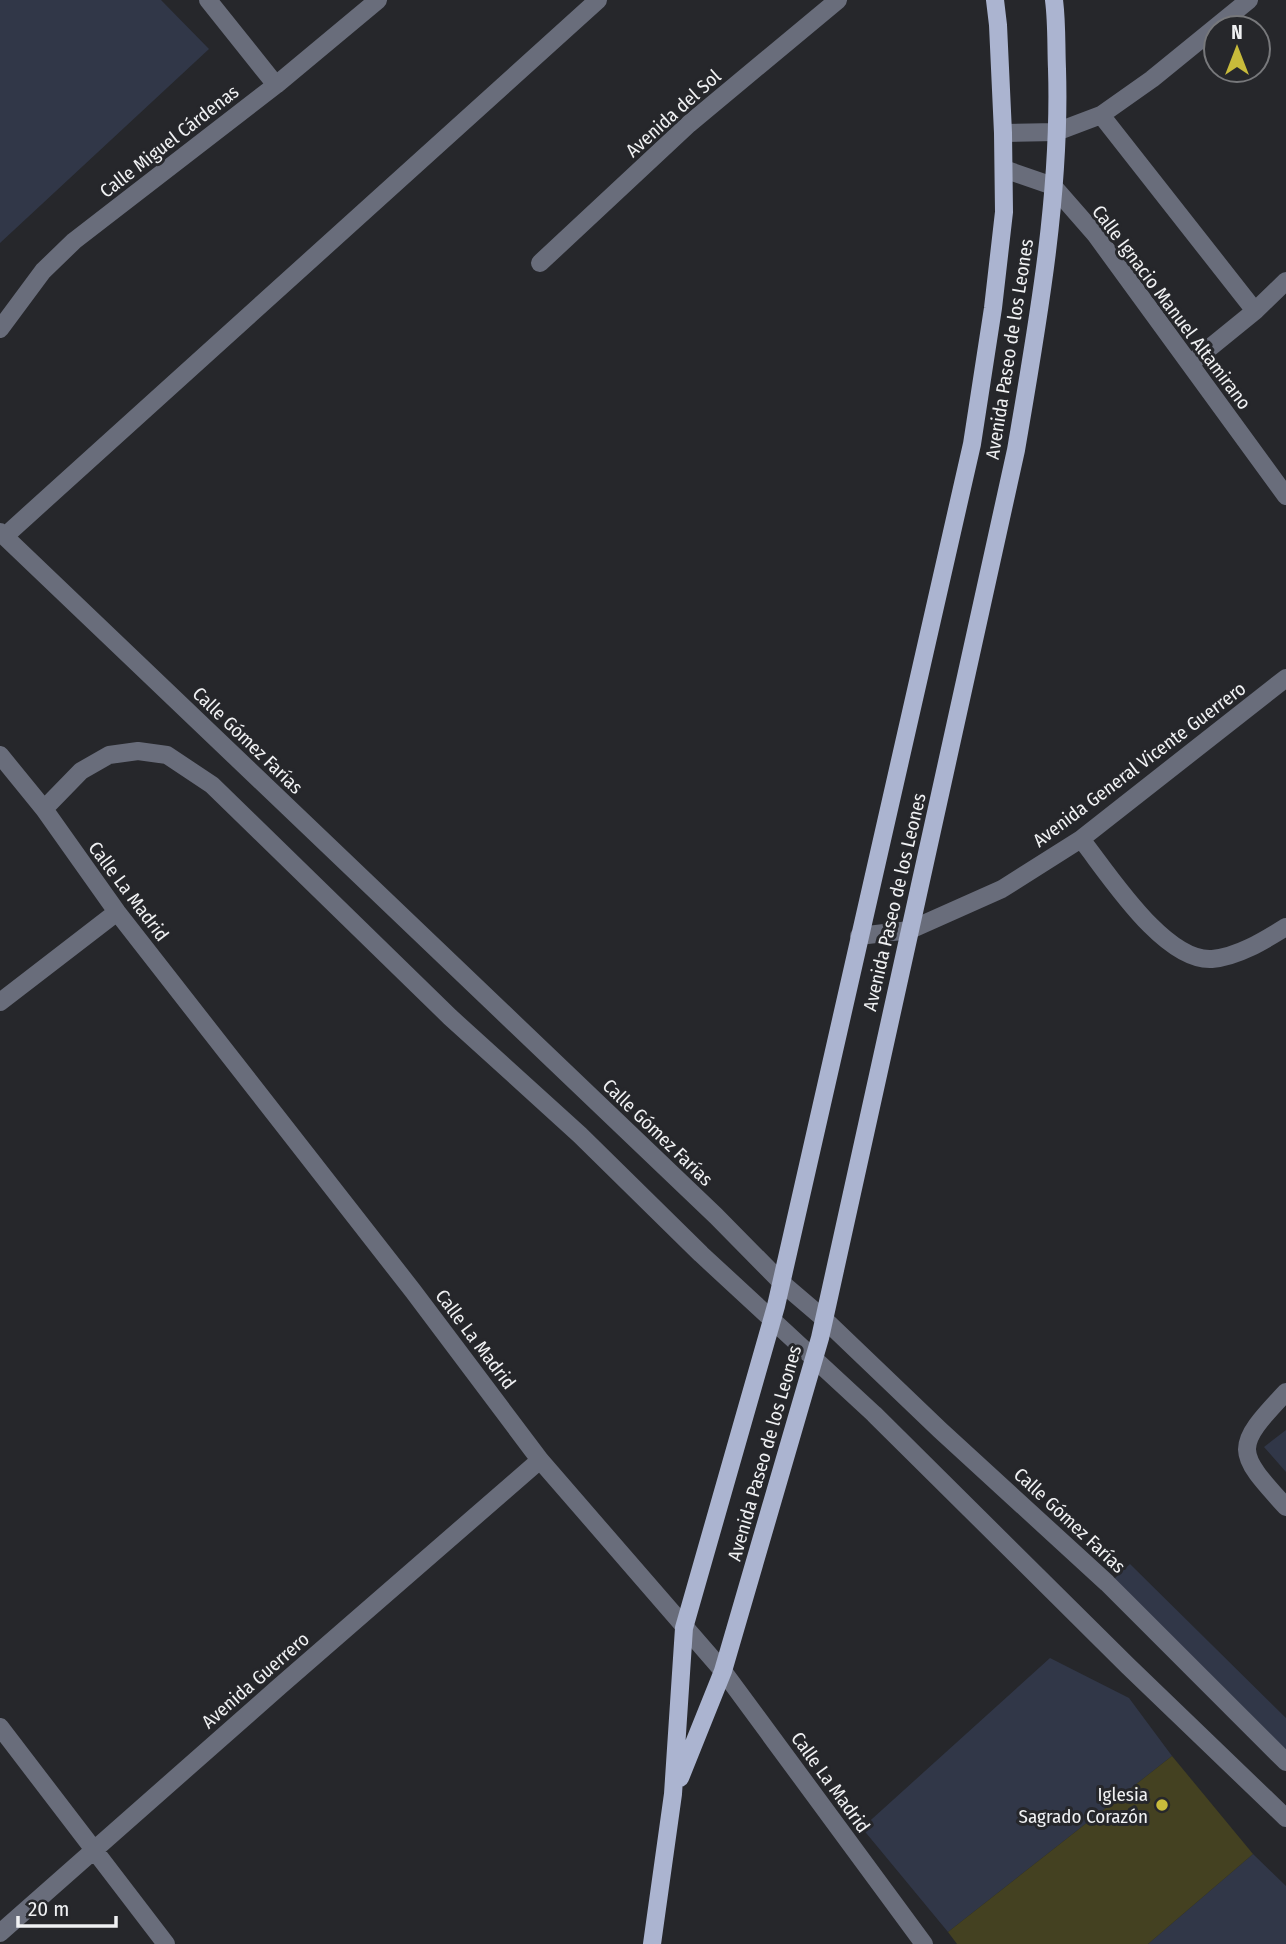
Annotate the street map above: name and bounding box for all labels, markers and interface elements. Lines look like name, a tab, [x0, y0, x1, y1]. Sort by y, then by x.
north arrow	[1202, 14, 1272, 84]
text: N	[1231, 21, 1243, 44]
street label: Avenida del Sol	[621, 65, 726, 162]
street label: Calle Miguel Cárdenas	[95, 80, 243, 203]
street label: Calle Ignacio Manuel Altamirano	[1087, 201, 1256, 414]
street label: Avenida Paseo de los Leones	[981, 237, 1038, 461]
street label: Avenida General Vicente Guerrero	[1028, 677, 1250, 852]
street label: Calle Gómez Farías	[188, 682, 308, 799]
street label: Avenida Paseo de los Leones	[858, 791, 931, 1013]
street label: Calle La Madrid	[84, 837, 174, 946]
street label: Calle Gómez Farías	[598, 1074, 718, 1191]
street label: Calle La Madrid	[431, 1285, 521, 1394]
street label: Avenida Paseo de los Leones	[723, 1343, 806, 1564]
street label: Calle Gómez Farías	[1009, 1463, 1130, 1578]
street label: Avenida Guerrero	[197, 1627, 314, 1733]
street label: Calle La Madrid	[786, 1727, 875, 1837]
place label: Iglesia Sagrado Corazón	[1019, 1783, 1148, 1828]
marker: Iglesia Sagrado Corazón	[1154, 1797, 1170, 1813]
scale bar	[18, 1884, 116, 1928]
text: 20 m	[28, 1896, 69, 1922]

